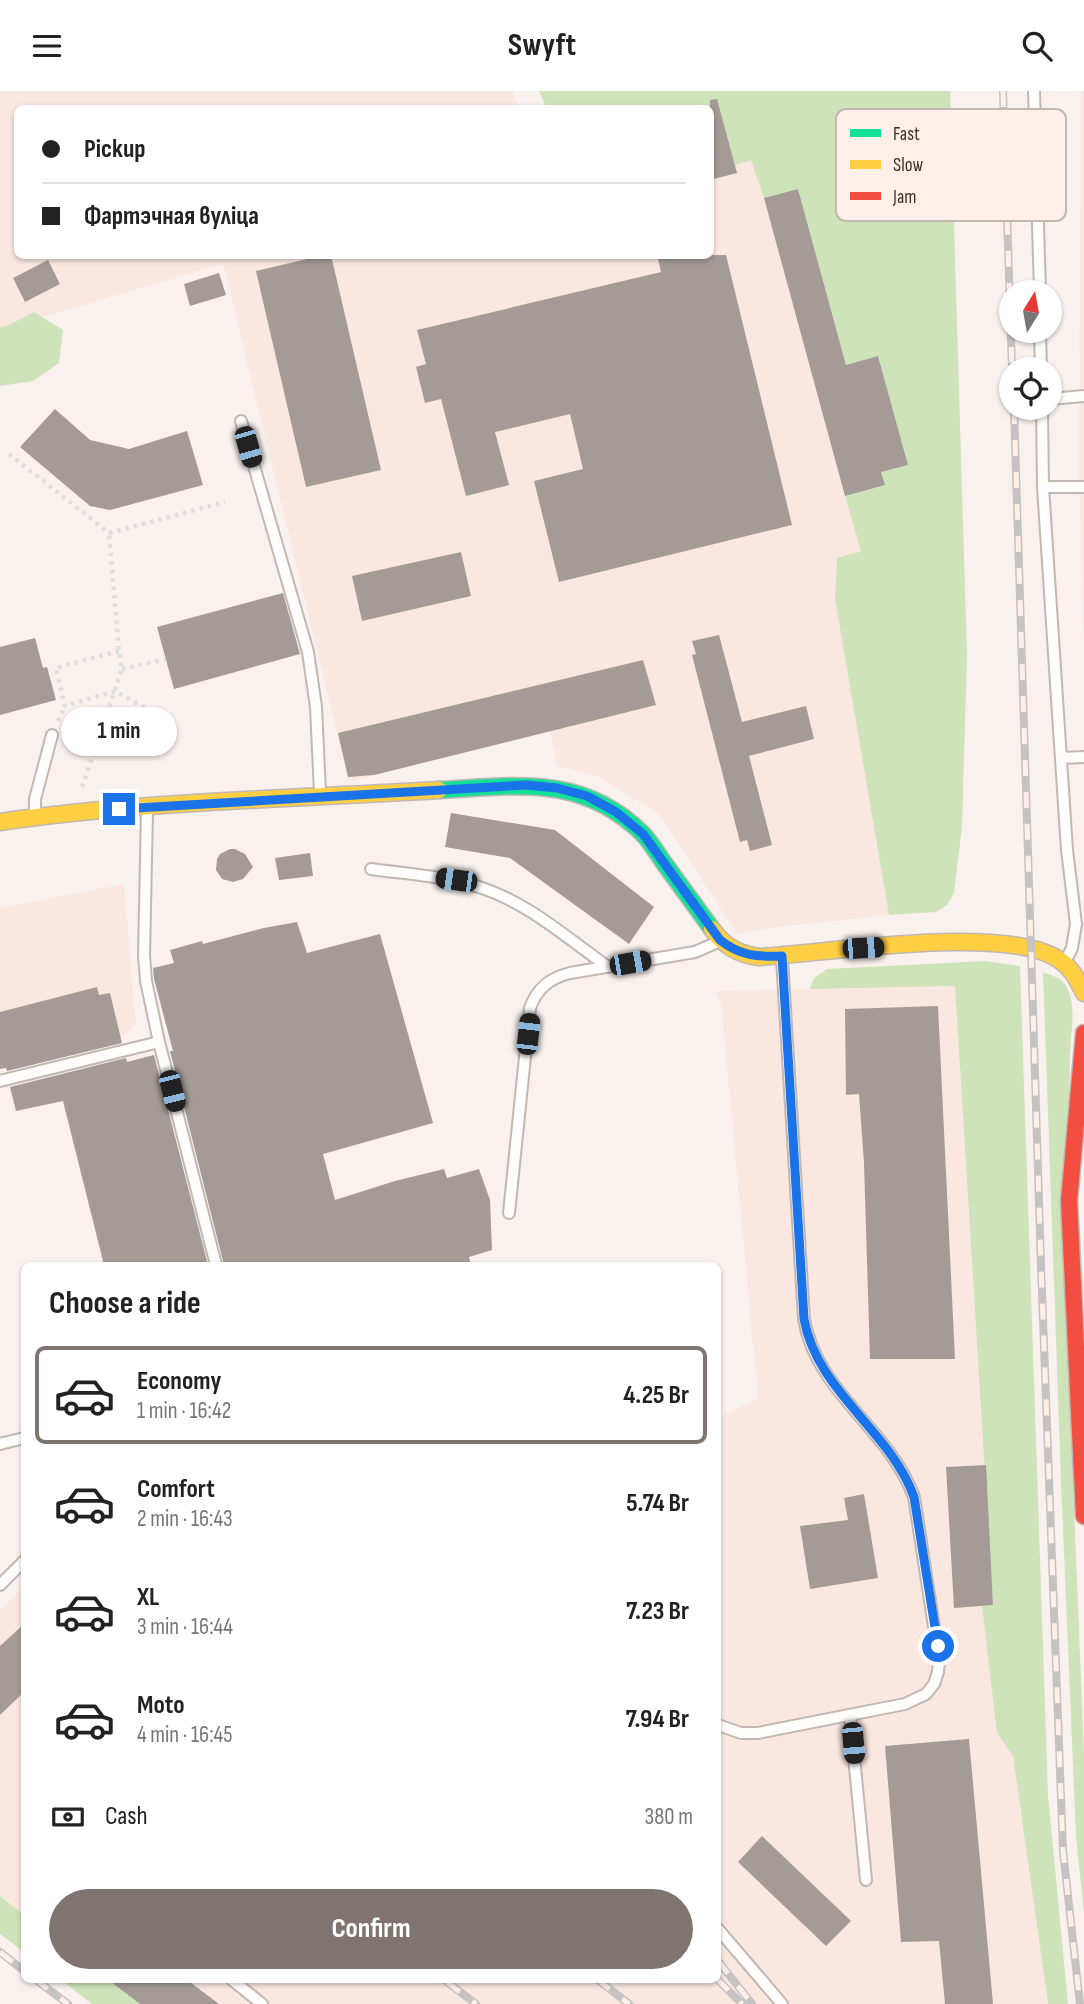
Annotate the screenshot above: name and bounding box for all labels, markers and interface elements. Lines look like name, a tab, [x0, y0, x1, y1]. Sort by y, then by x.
text: Swyft	[508, 26, 576, 65]
icon: menu	[28, 27, 66, 65]
icon: search	[1018, 27, 1056, 65]
legend	[836, 109, 1066, 221]
text: Fast	[893, 123, 920, 146]
text: Pickup	[84, 134, 146, 165]
text: Slow	[893, 154, 923, 177]
text: Jam	[892, 186, 916, 209]
text: Фартэчная вуліца	[84, 201, 259, 232]
north arrow	[999, 280, 1062, 343]
map controls	[999, 280, 1062, 420]
button: locate	[999, 357, 1062, 420]
car	[233, 424, 264, 470]
callout: 1 min	[61, 707, 177, 757]
text: 1 min	[98, 717, 140, 745]
route end	[103, 793, 135, 825]
car	[434, 867, 479, 893]
car	[842, 936, 885, 960]
car	[608, 949, 653, 977]
car	[516, 1012, 541, 1056]
car	[157, 1068, 188, 1114]
text: Choose a ride	[49, 1284, 201, 1323]
icon: car	[53, 1364, 116, 1427]
text: Economy	[137, 1366, 221, 1397]
text: 4.25 Br	[623, 1380, 689, 1411]
text: 1 min · 16:42	[137, 1397, 231, 1425]
icon: car	[53, 1472, 116, 1535]
text: Comfort	[137, 1474, 215, 1505]
text: 5.74 Br	[626, 1488, 689, 1519]
text: 2 min · 16:43	[137, 1505, 233, 1533]
icon: car	[53, 1580, 116, 1643]
text: XL	[137, 1582, 159, 1613]
text: 7.23 Br	[626, 1596, 689, 1627]
text: 3 min · 16:44	[137, 1613, 233, 1641]
route start	[922, 1630, 954, 1662]
icon: car	[53, 1688, 116, 1751]
text: Moto	[137, 1690, 185, 1721]
text: 7.94 Br	[626, 1704, 689, 1735]
text: 4 min · 16:45	[137, 1721, 232, 1749]
car	[841, 1721, 866, 1765]
icon: cash	[49, 1798, 87, 1836]
text: Cash	[105, 1801, 148, 1832]
text: 380 m	[645, 1803, 693, 1831]
button: Confirm	[49, 1889, 693, 1969]

